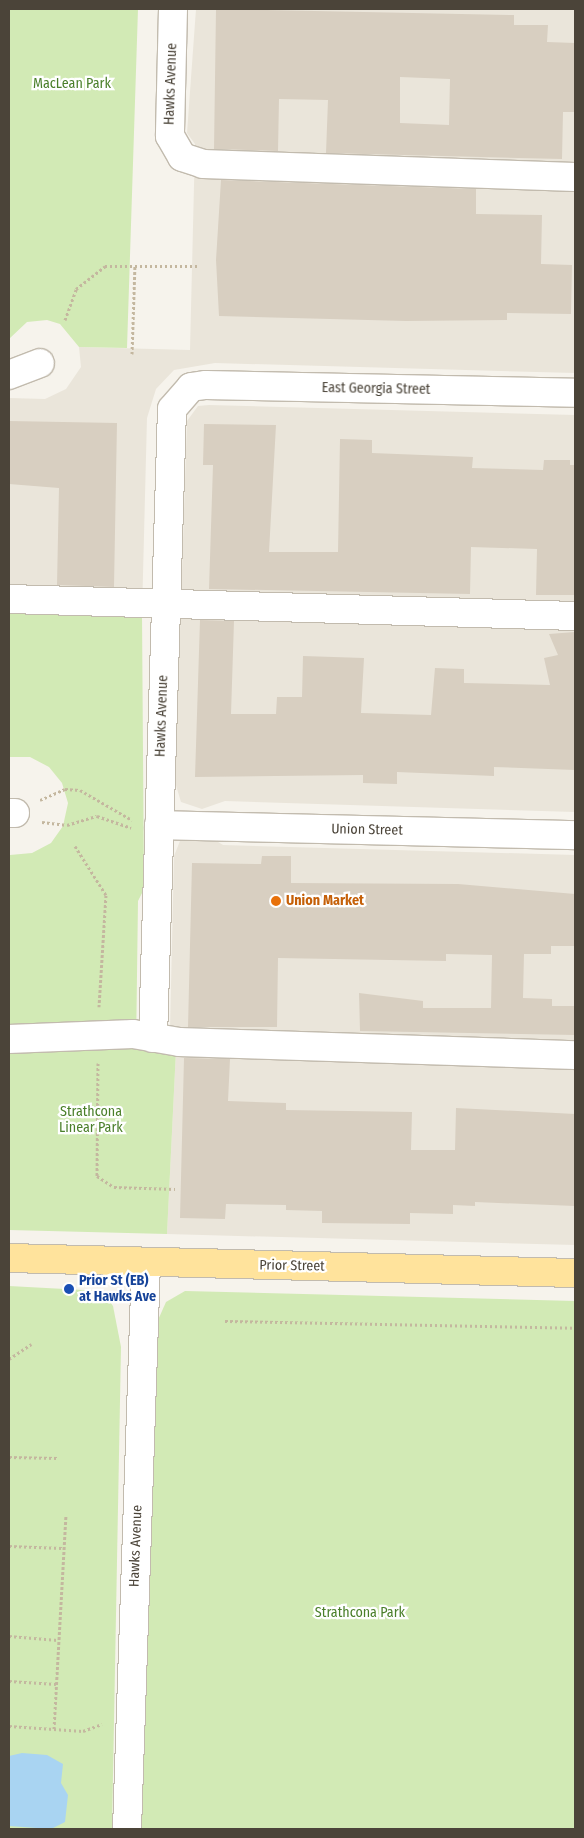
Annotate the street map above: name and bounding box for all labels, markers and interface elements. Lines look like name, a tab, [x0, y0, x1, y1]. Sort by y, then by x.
street label: Hawks Avenue	[161, 43, 181, 125]
park label: MacLean Park	[33, 76, 111, 92]
street label: East Georgia Street	[322, 380, 430, 398]
street label: Hawks Avenue	[152, 675, 172, 757]
street label: Union Street	[331, 821, 403, 839]
place label: Union Market	[286, 893, 364, 909]
marker: Union Market	[270, 895, 282, 907]
park label: Strathcona Linear Park	[59, 1104, 123, 1136]
street label: Prior Street	[259, 1257, 325, 1275]
place label: Prior St (EB) at Hawks Ave	[79, 1273, 156, 1305]
marker: Prior St (EB) at Hawks Ave	[63, 1283, 75, 1295]
street label: Hawks Avenue	[126, 1505, 146, 1587]
park label: Strathcona Park	[315, 1605, 405, 1621]

